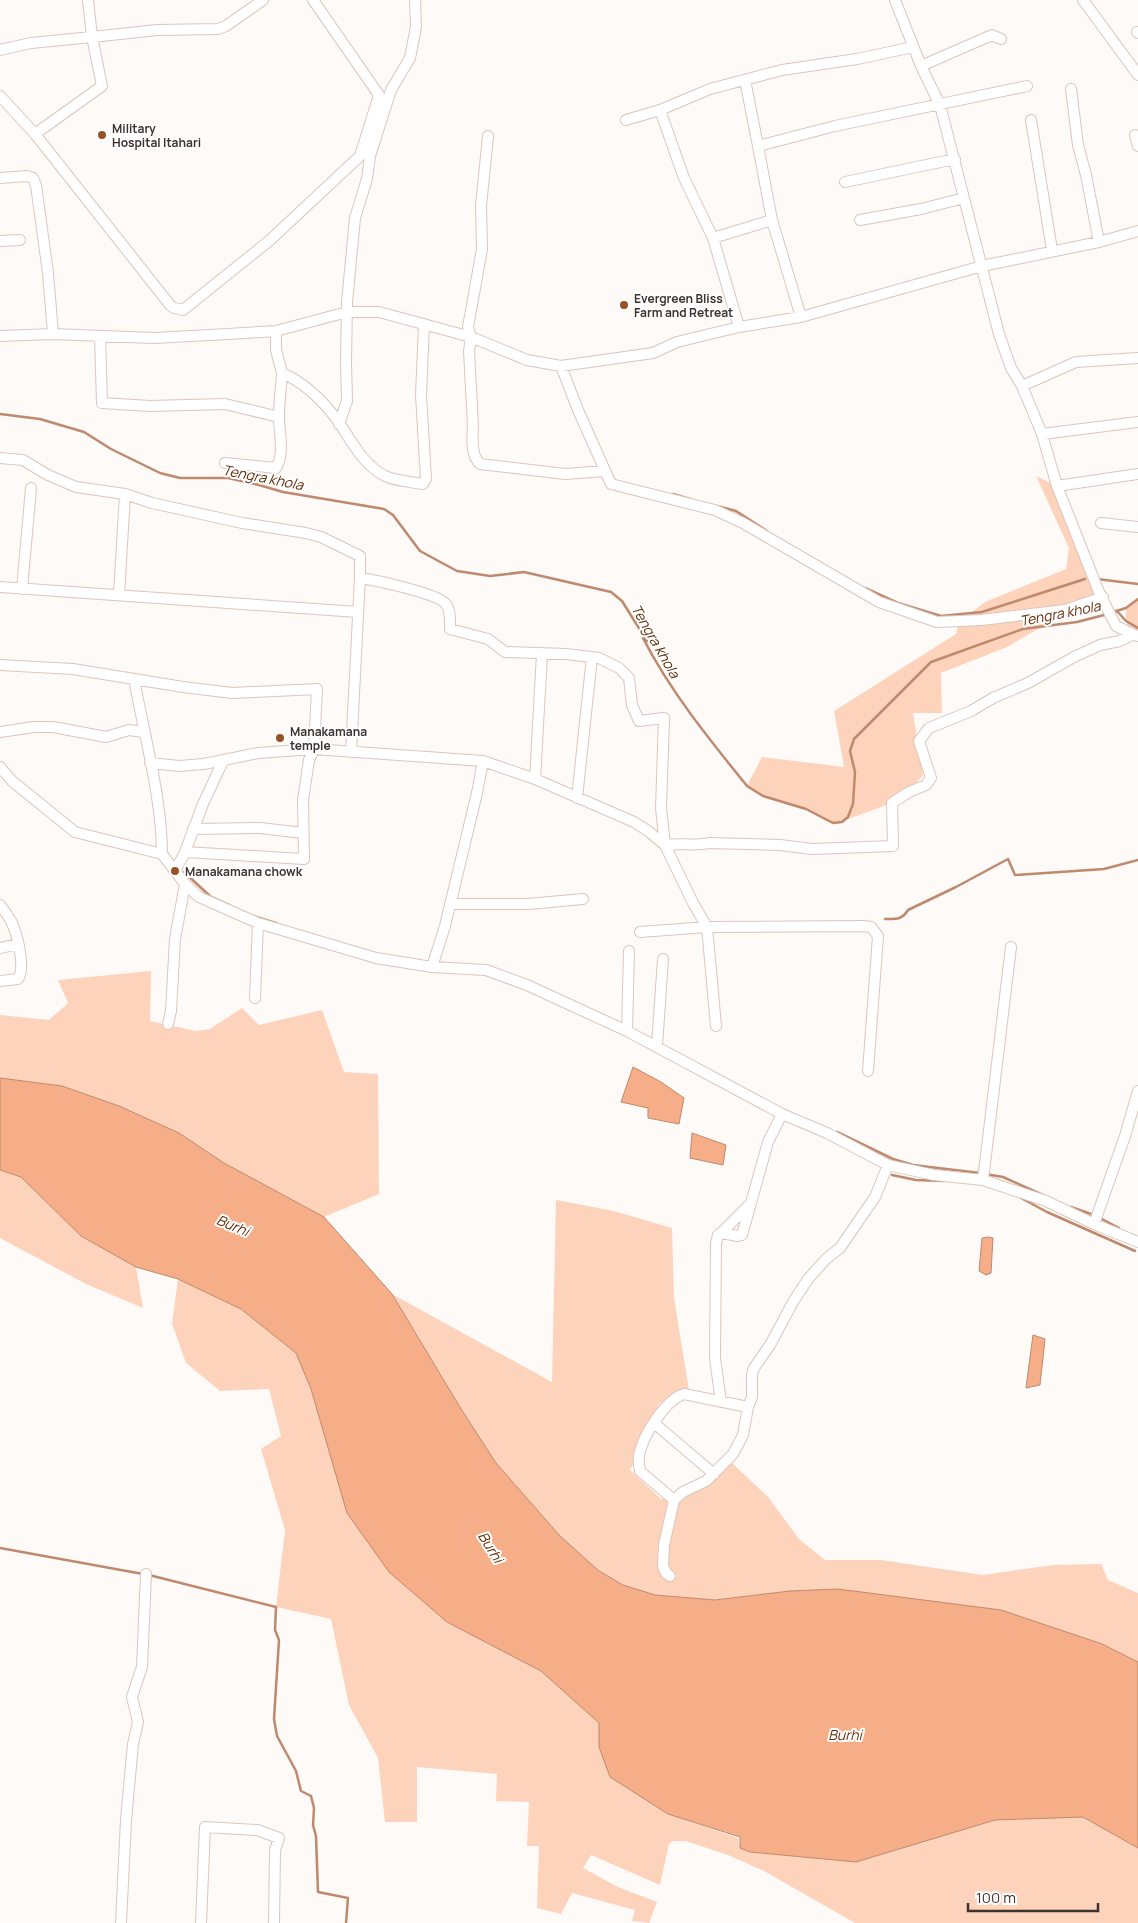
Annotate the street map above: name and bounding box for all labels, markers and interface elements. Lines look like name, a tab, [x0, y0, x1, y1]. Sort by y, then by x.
place label: Military Hospital Itahari	[112, 120, 201, 151]
marker: Military Hospital Itahari	[96, 129, 108, 141]
place label: Evergreen Bliss Farm and Retreat	[634, 290, 733, 321]
marker: Evergreen Bliss Farm and Retreat	[618, 299, 630, 311]
water label: Tengra khola	[221, 460, 306, 494]
water label: Tengra khola	[1018, 596, 1103, 630]
water label: Tengra khola	[627, 601, 685, 682]
place label: Manakamana temple	[290, 723, 367, 754]
marker: Manakamana temple	[274, 732, 286, 744]
place label: Manakamana chowk	[185, 863, 303, 880]
marker: Manakamana chowk	[169, 865, 181, 877]
water label: Burhi	[214, 1210, 254, 1241]
water label: Burhi	[474, 1528, 509, 1568]
water label: Burhi	[828, 1725, 863, 1744]
scale bar	[968, 1880, 1098, 1912]
text: 100 m	[976, 1887, 1016, 1908]

